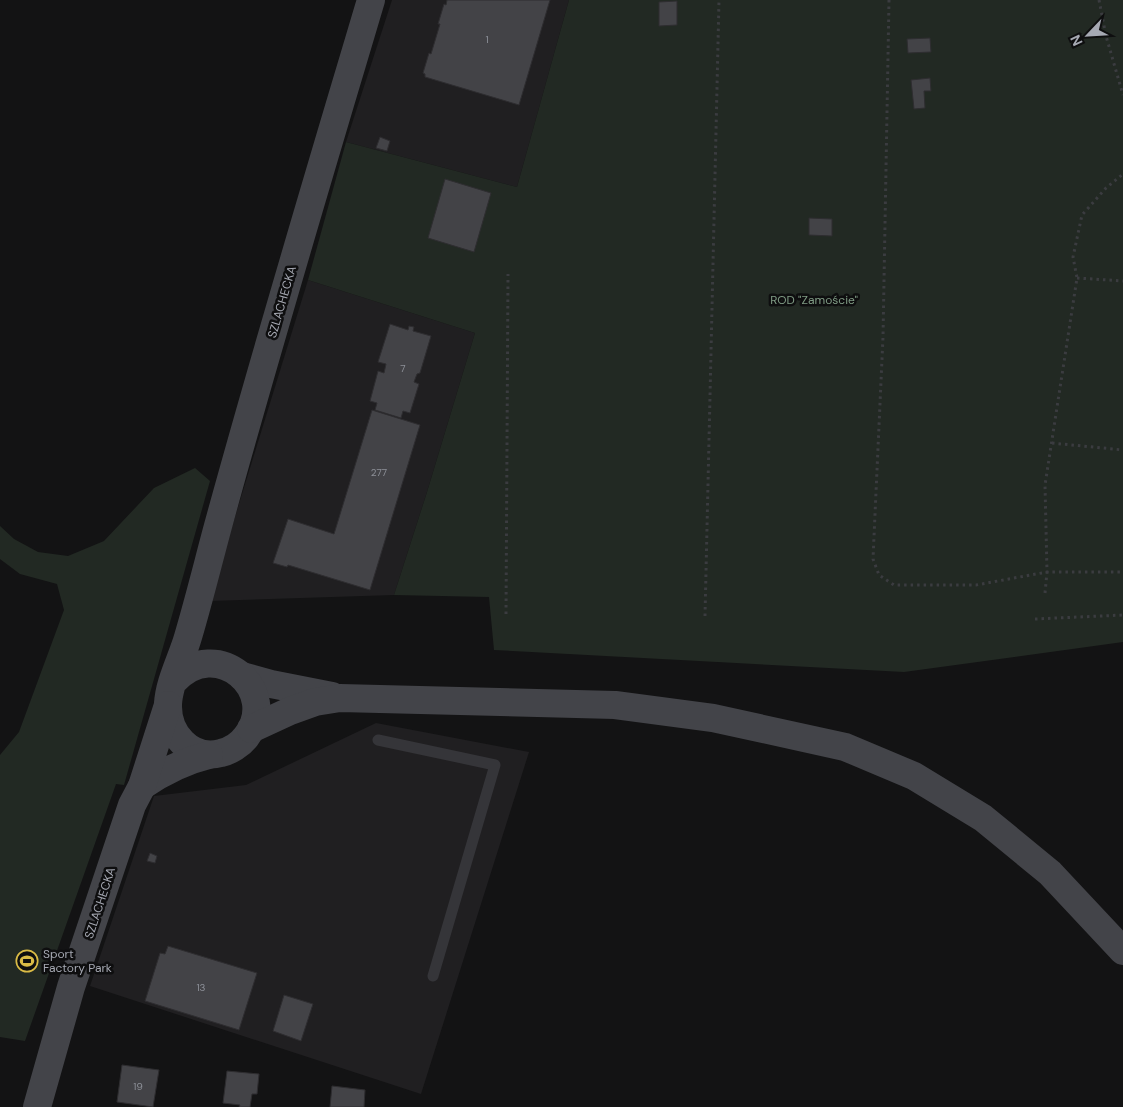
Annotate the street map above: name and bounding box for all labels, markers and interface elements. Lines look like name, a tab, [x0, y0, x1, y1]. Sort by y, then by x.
north arrow	[1063, 10, 1113, 60]
text: N	[1066, 32, 1087, 49]
house number: 1	[485, 33, 489, 46]
street label: SZLACHECKA	[264, 264, 300, 340]
park label: ROD "Zamoście"	[770, 292, 858, 308]
house number: 7	[400, 362, 406, 375]
house number: 277	[371, 466, 387, 479]
street label: SZLACHECKA	[81, 865, 119, 941]
place label: Sport Factory Park	[43, 946, 112, 976]
sports icon: Sport Factory Park	[15, 949, 39, 973]
house number: 13	[196, 981, 206, 994]
house number: 19	[133, 1080, 143, 1093]

